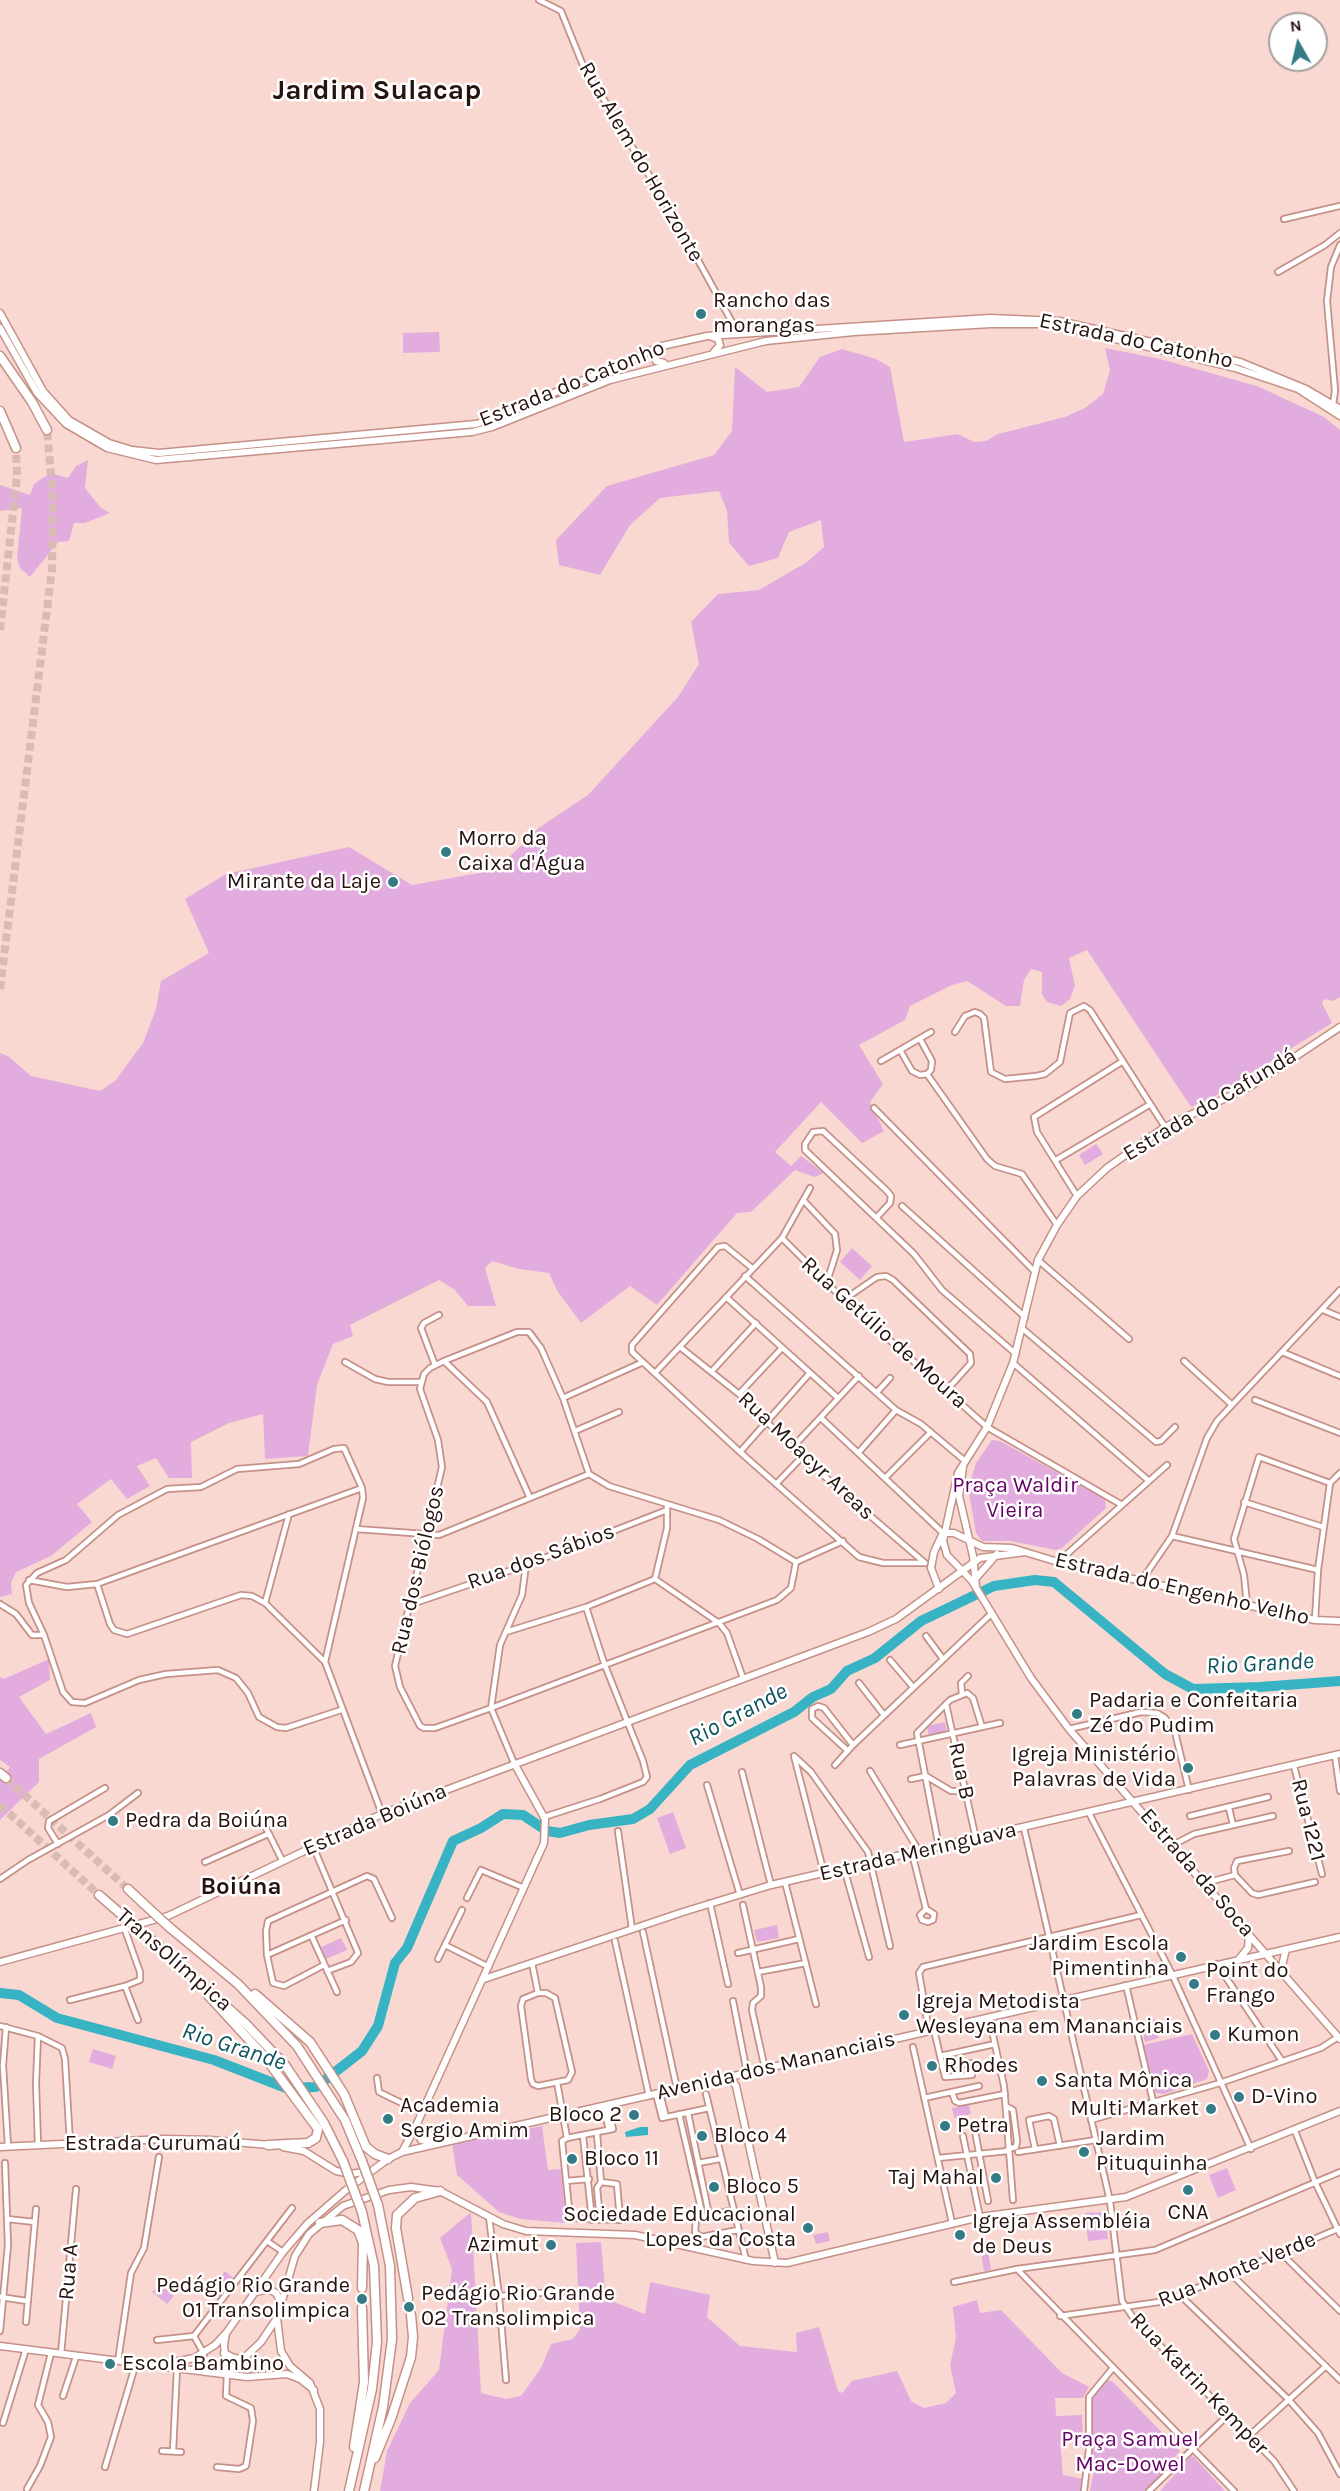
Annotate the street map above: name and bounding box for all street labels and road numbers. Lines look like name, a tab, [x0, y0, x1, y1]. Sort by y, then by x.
street label: Rua Alem do Horizonte	[573, 57, 709, 267]
street label: Estrada do Catonho	[1037, 308, 1235, 374]
street label: Estrada do Catonho	[476, 335, 668, 433]
street label: Estrada do Cafundá	[1118, 1043, 1302, 1167]
street label: Rua Getúlio de Moura	[795, 1251, 973, 1415]
street label: Rua Moacyr Areas	[732, 1386, 880, 1526]
street label: Rua dos Biólogos	[386, 1483, 450, 1657]
street label: Rua dos Sábios	[464, 1518, 618, 1596]
street label: Estrada do Engenho Velho	[1052, 1547, 1312, 1631]
street label: Rua B	[942, 1740, 980, 1802]
street label: Rua 1221	[1285, 1776, 1331, 1864]
street label: Estrada Boiúna	[299, 1778, 451, 1862]
street label: Estrada da Soca	[1134, 1803, 1260, 1943]
street label: Estrada Meringuava	[817, 1816, 1019, 1888]
street label: TransOlímpica	[111, 1903, 237, 2017]
street label: Avenida dos Mananciais	[654, 2026, 898, 2106]
street label: Estrada Curumaú	[65, 2131, 241, 2157]
street label: Rua Monte Verde	[1154, 2226, 1320, 2314]
street label: Rua A	[53, 2243, 85, 2301]
street label: Rua Katrin Kemper	[1124, 2307, 1274, 2461]

